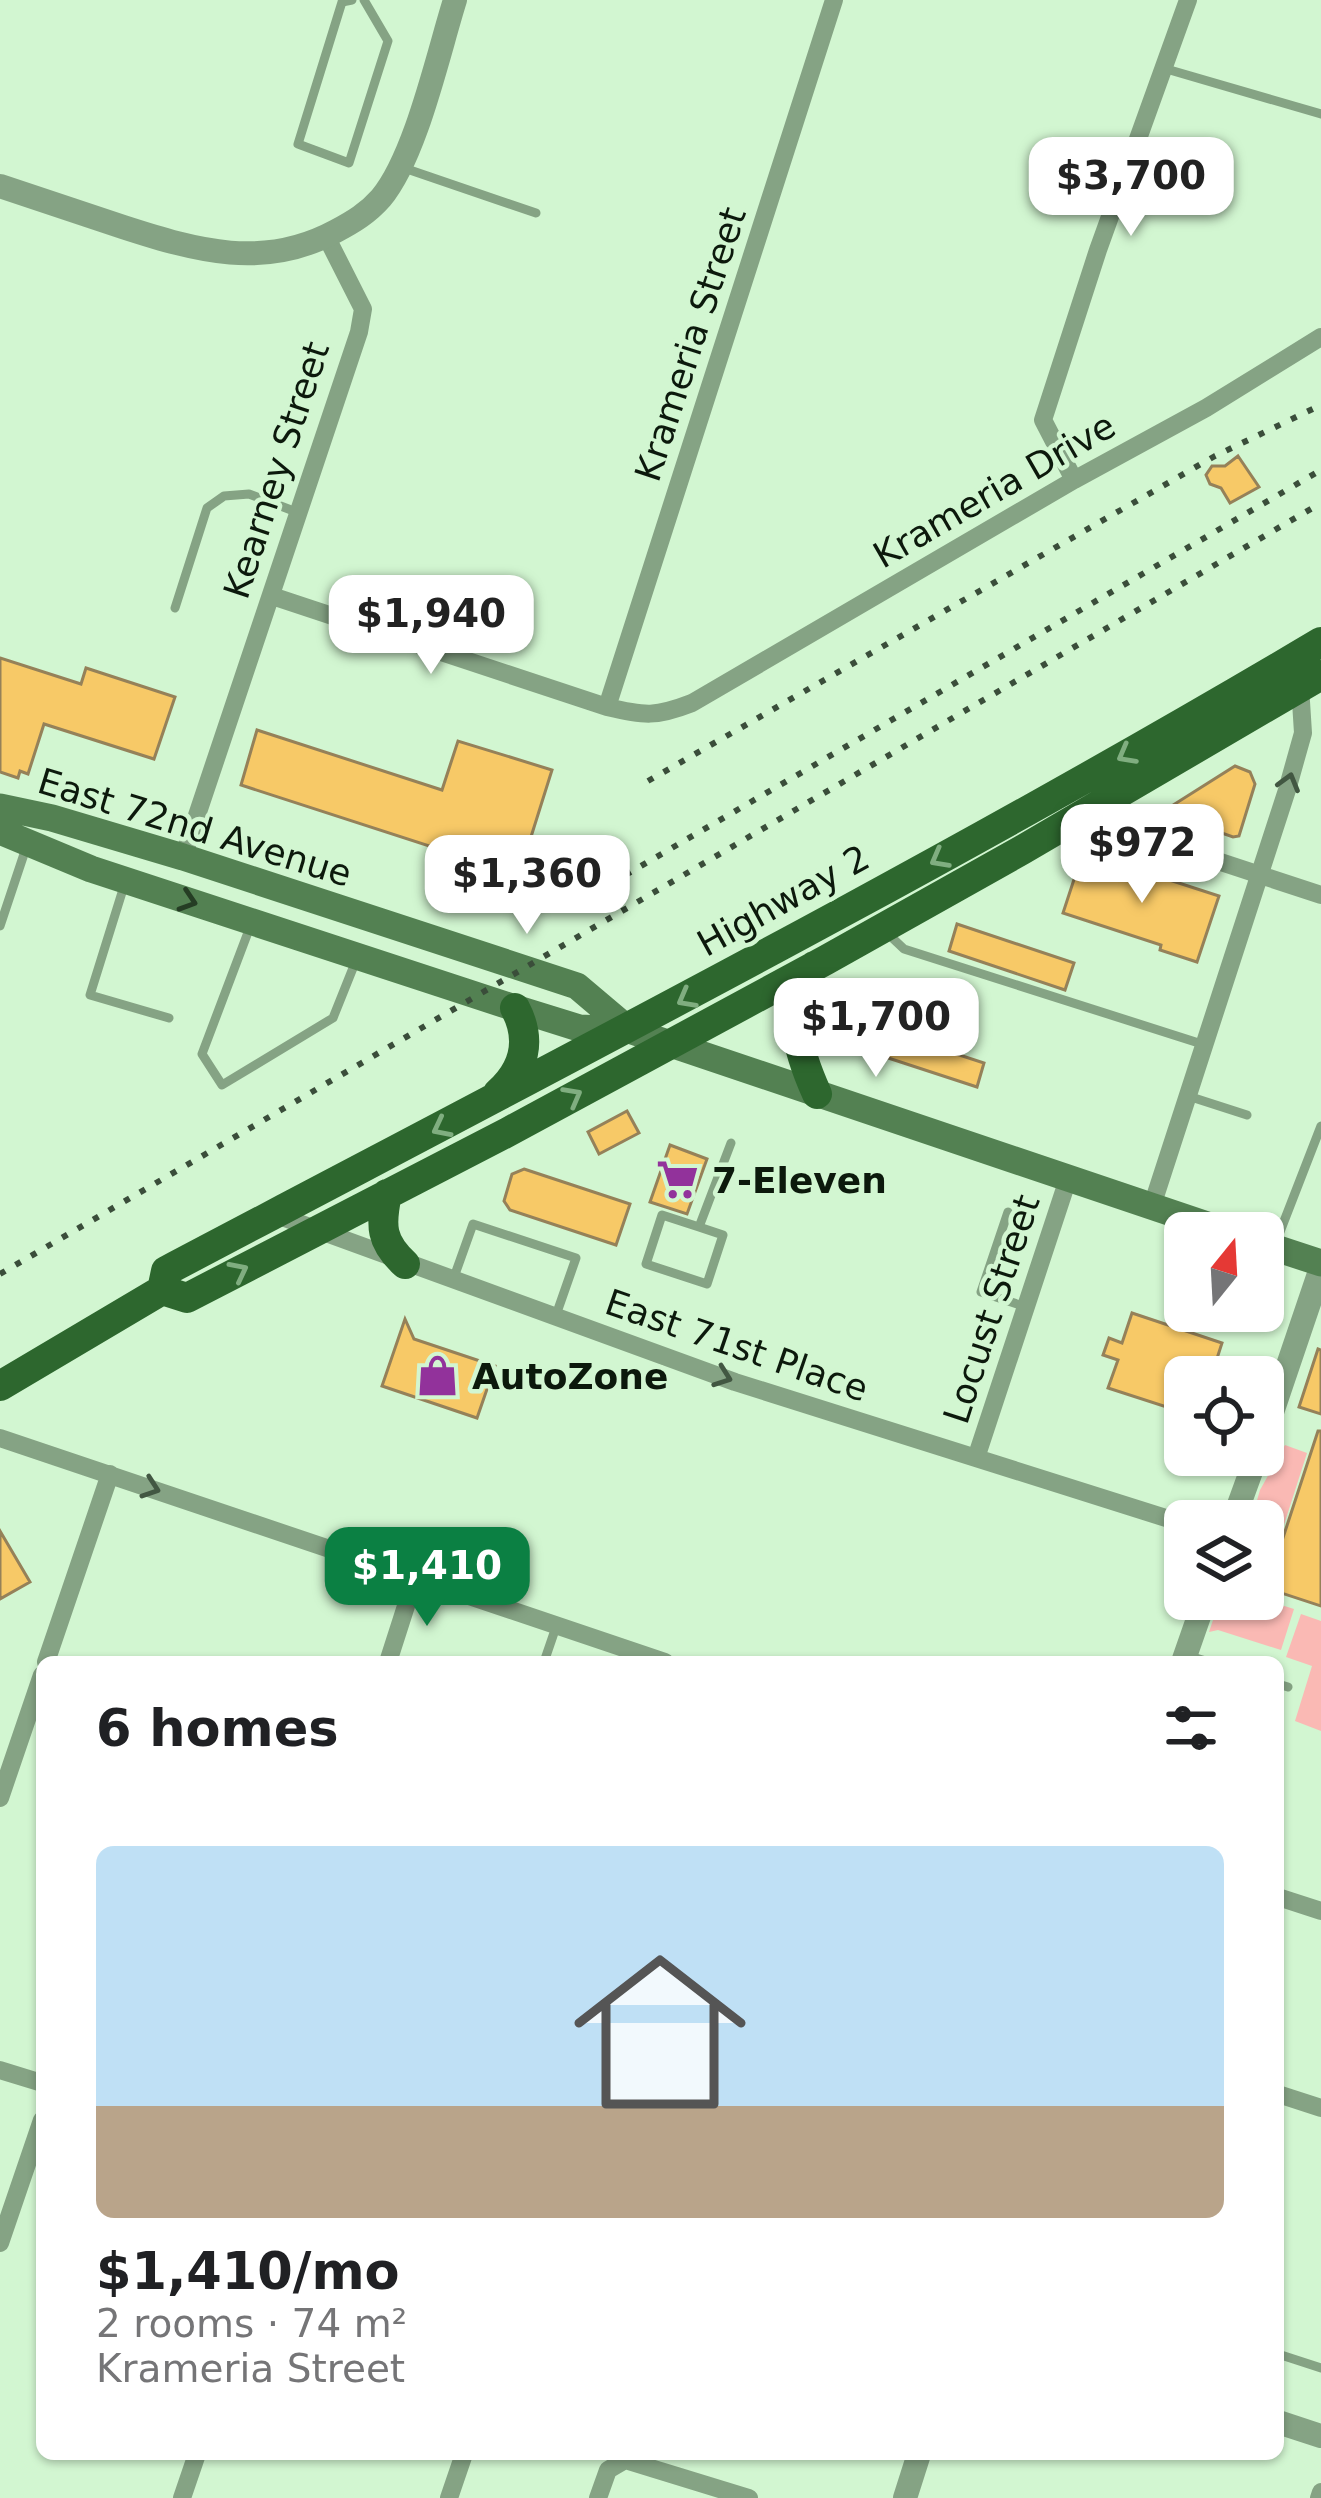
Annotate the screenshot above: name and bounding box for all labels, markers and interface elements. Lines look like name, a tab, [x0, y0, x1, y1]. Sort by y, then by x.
pin: $3,700	[1033, 137, 1229, 239]
text: $3,700	[1056, 153, 1206, 198]
street label: Krameria Street	[627, 202, 754, 486]
street label: Kearney Street	[216, 337, 337, 604]
street label: Krameria Drive	[866, 405, 1122, 576]
pin: $1,940	[333, 575, 529, 677]
text: $1,940	[356, 591, 506, 636]
one-way arrow	[1117, 741, 1139, 764]
street label: East 72nd Avenue	[33, 760, 357, 895]
one-way arrow	[1275, 772, 1300, 793]
pin: $972	[1071, 804, 1213, 906]
text: $972	[1088, 820, 1196, 865]
pin: $1,360	[429, 835, 625, 937]
street label: Highway 2	[690, 836, 876, 964]
one-way arrow	[930, 845, 951, 868]
text: $1,360	[452, 851, 602, 896]
one-way arrow	[177, 887, 198, 912]
pin: $1,700	[778, 978, 974, 1080]
one-way arrow	[677, 985, 698, 1008]
text: $1,700	[801, 994, 951, 1039]
one-way arrow	[561, 1087, 582, 1110]
one-way arrow	[431, 1114, 453, 1137]
supermarket icon: 7-Eleven	[655, 1157, 701, 1203]
place label: 7-Eleven	[712, 1160, 887, 1201]
street label: Locust Street	[935, 1190, 1048, 1429]
north arrow	[1164, 1212, 1284, 1332]
map controls	[1164, 1212, 1284, 1620]
one-way arrow	[227, 1262, 249, 1285]
street label: East 71st Place	[600, 1281, 874, 1410]
shop icon: AutoZone	[415, 1353, 461, 1399]
place label: AutoZone	[472, 1356, 668, 1397]
button: locate	[1164, 1356, 1284, 1476]
one-way arrow	[712, 1363, 733, 1387]
one-way arrow	[139, 1474, 160, 1498]
button: layers	[1164, 1500, 1284, 1620]
pin: $1,410	[329, 1527, 525, 1629]
text: $1,410	[352, 1543, 502, 1588]
icon: filters	[1158, 1695, 1224, 1761]
text: 6 homes	[96, 1699, 339, 1758]
icon: home	[552, 1924, 768, 2140]
text: $1,410/mo	[96, 2242, 400, 2301]
text: 2 rooms · 74 m²	[96, 2301, 407, 2346]
text: Krameria Street	[96, 2346, 405, 2391]

